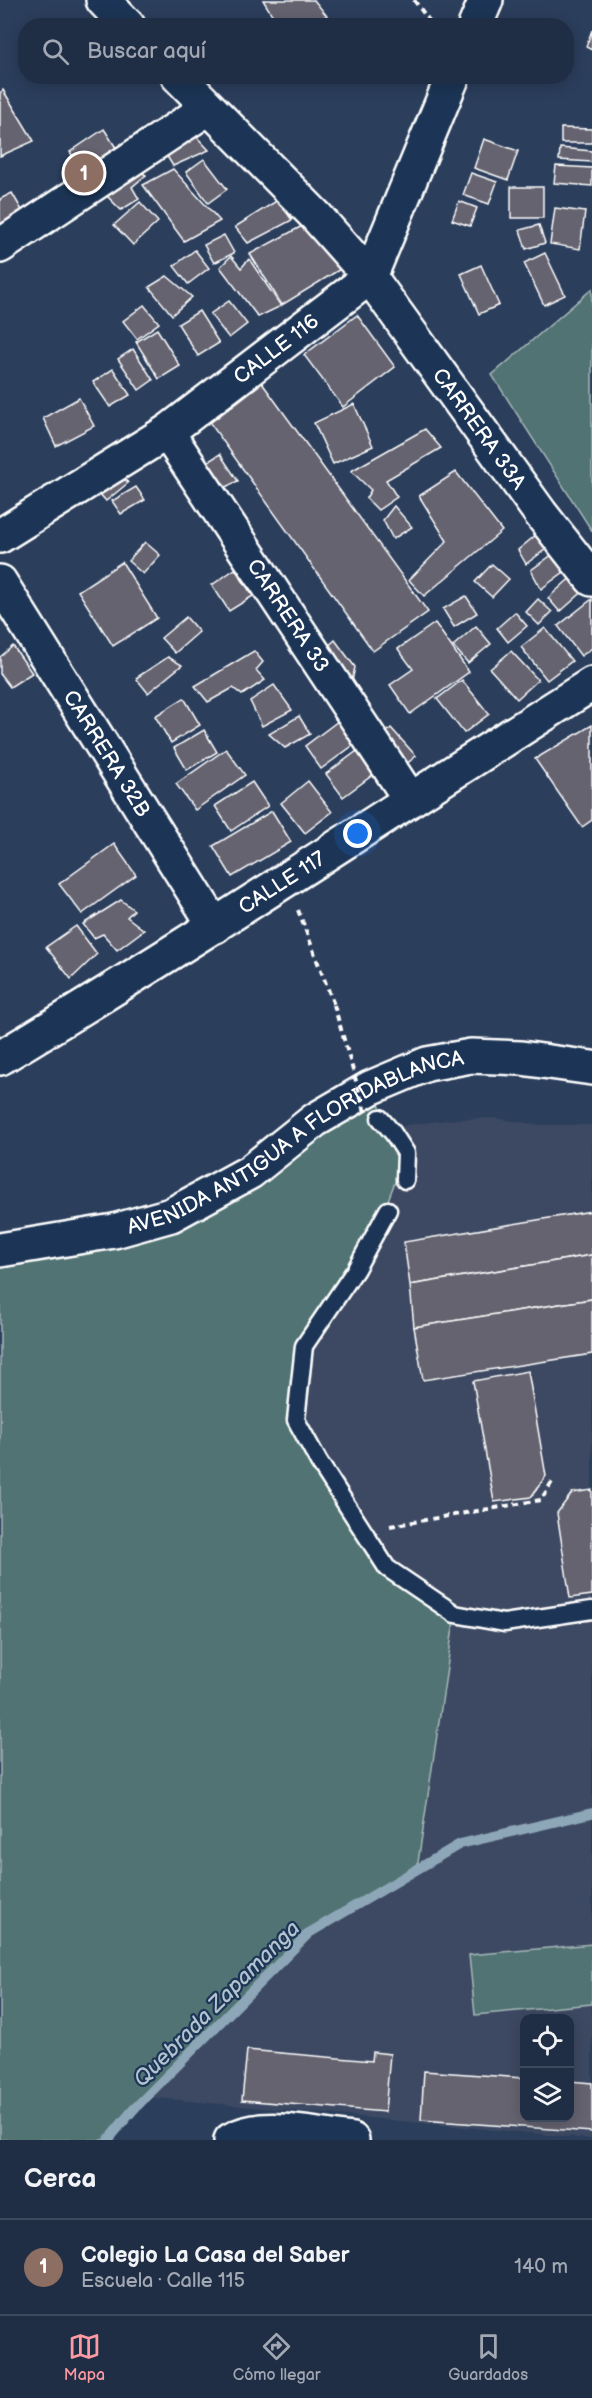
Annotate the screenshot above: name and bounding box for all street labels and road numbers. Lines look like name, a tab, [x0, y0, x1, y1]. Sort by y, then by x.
street label: CALLE 116	[229, 309, 324, 390]
street label: CARRERA 33A	[427, 363, 531, 495]
street label: CARRERA 33	[242, 554, 335, 677]
street label: CARRERA 32B	[58, 686, 156, 822]
street label: CALLE 117	[234, 846, 331, 920]
street label: AVENIDA ANTIGUA A FLORIDABLANCA	[124, 1046, 466, 1240]

